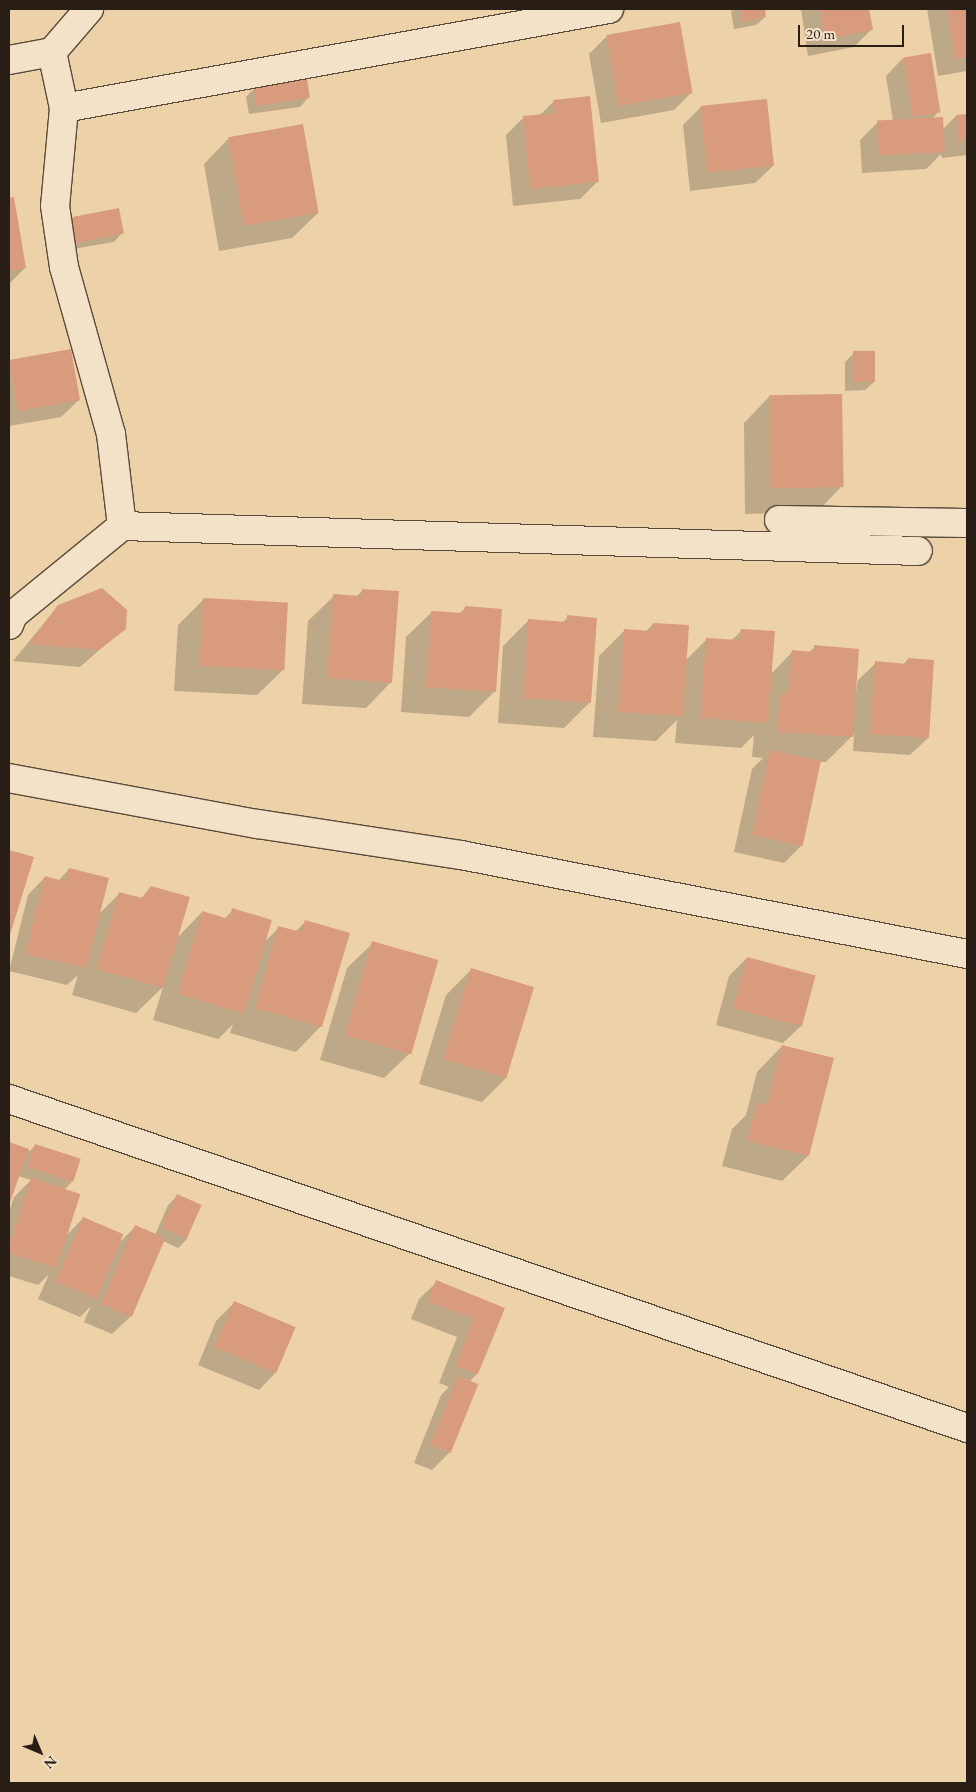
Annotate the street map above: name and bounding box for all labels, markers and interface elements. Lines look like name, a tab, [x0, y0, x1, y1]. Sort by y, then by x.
scale bar	[801, 15, 907, 47]
text: 20 m	[806, 24, 835, 43]
north arrow	[15, 1727, 65, 1777]
text: N	[40, 1752, 61, 1773]

